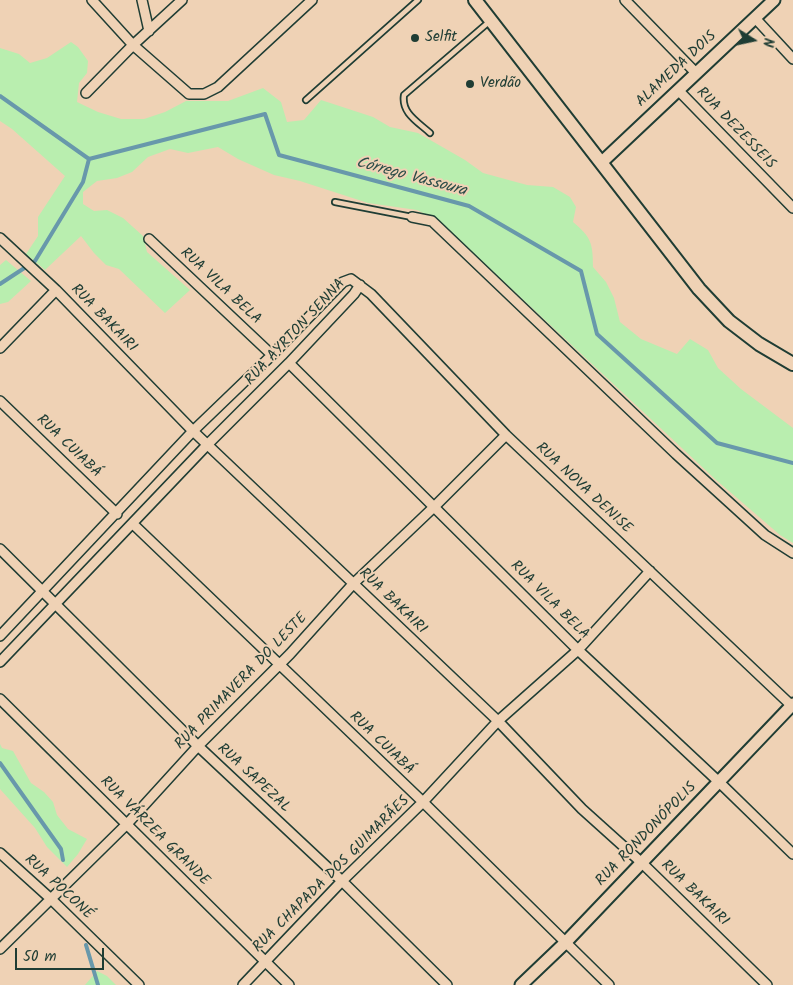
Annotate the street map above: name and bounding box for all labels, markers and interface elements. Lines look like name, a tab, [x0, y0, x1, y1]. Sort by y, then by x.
north arrow	[728, 15, 778, 65]
street label: ALAMEDA DOIS	[633, 28, 721, 112]
place label: Selfit	[425, 29, 457, 47]
marker: Selfit	[409, 32, 421, 44]
text: N	[756, 36, 779, 49]
place label: Verdão	[480, 75, 521, 93]
marker: Verdão	[464, 78, 476, 90]
street label: RUA DEZESSEIS	[691, 84, 779, 174]
water label: Córrego Vassoura	[354, 154, 468, 202]
street label: RUA VILA BELA	[176, 245, 264, 329]
street label: RUA AYRTON SENNA	[242, 276, 350, 390]
street label: RUA BAKAIRI	[66, 281, 140, 357]
street label: RUA CUIABÁ	[32, 412, 104, 482]
street label: RUA NOVA DENISE	[531, 440, 635, 538]
street label: RUA VILA BELA	[506, 558, 592, 644]
street label: RUA BAKAIRI	[354, 565, 430, 639]
street label: RUA PRIMAVERA DO LESTE	[172, 610, 312, 754]
street label: RUA CUIABÁ	[345, 709, 417, 779]
street label: RUA SAPEZAL	[213, 741, 293, 817]
street label: RUA VÁRZEA GRANDE	[95, 773, 213, 891]
street label: RUA RONDONÓPOLIS	[593, 779, 701, 891]
street label: RUA CHAPADA DOS GUIMARÃES	[250, 793, 414, 957]
street label: RUA POCONÉ	[20, 852, 96, 924]
street label: RUA BAKAIRI	[656, 857, 732, 931]
scale bar	[18, 938, 106, 970]
text: 50 m	[23, 945, 57, 969]

